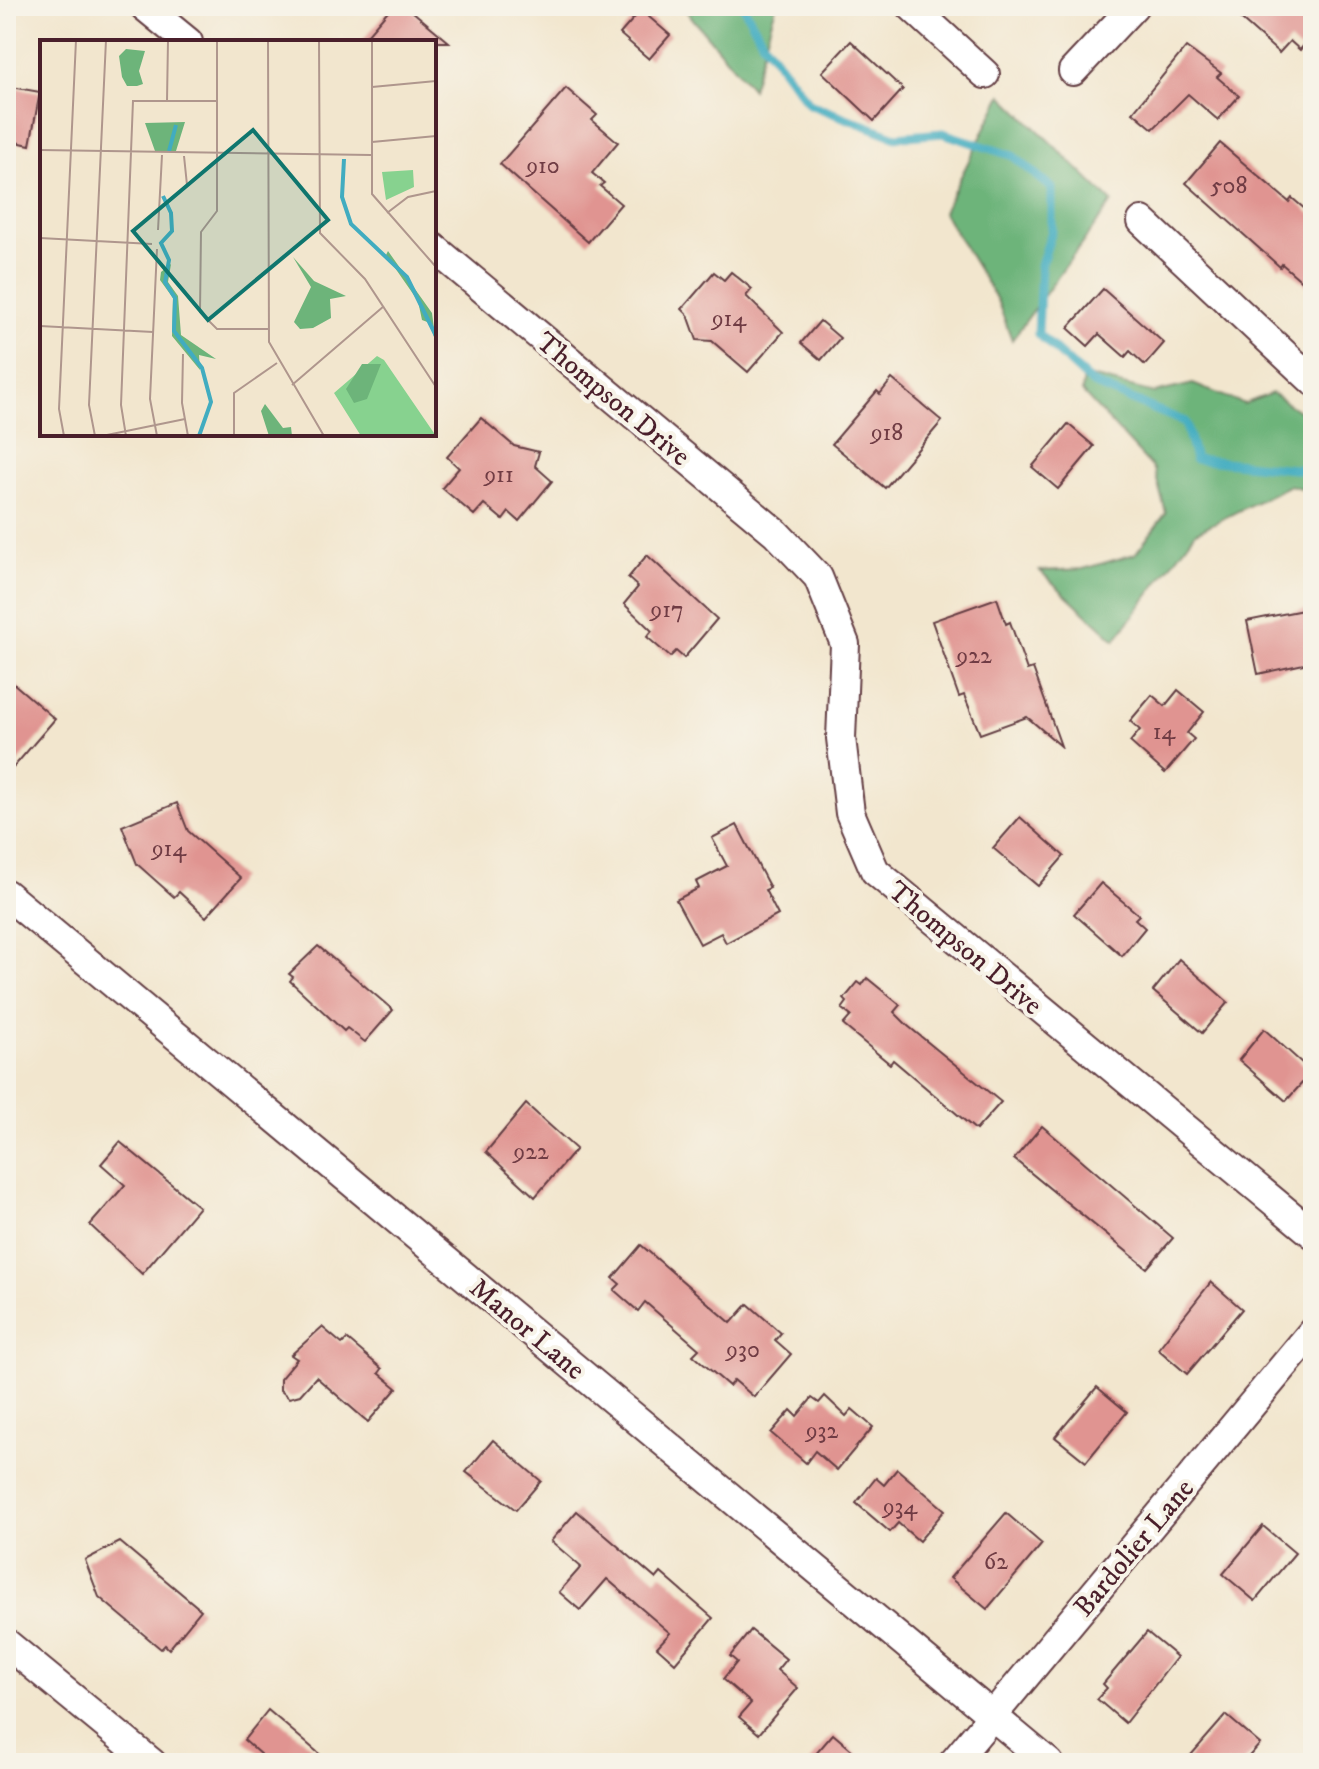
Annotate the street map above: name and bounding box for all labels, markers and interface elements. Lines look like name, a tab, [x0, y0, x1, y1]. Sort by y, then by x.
inset map	[40, 40, 436, 436]
house number: 910	[525, 151, 560, 181]
house number: 508	[1211, 171, 1247, 201]
house number: 914	[711, 304, 747, 334]
street label: Thompson Drive	[529, 325, 697, 474]
house number: 918	[870, 418, 903, 448]
house number: 911	[483, 460, 514, 490]
house number: 917	[649, 595, 684, 625]
house number: 922	[955, 641, 992, 671]
house number: 14	[1153, 717, 1176, 747]
house number: 914	[151, 834, 187, 864]
street label: Thompson Drive	[881, 874, 1049, 1023]
house number: 922	[512, 1137, 549, 1167]
street label: Manor Lane	[462, 1271, 592, 1388]
house number: 930	[725, 1335, 760, 1365]
house number: 932	[805, 1416, 839, 1446]
street label: Bardolier Lane	[1066, 1472, 1202, 1624]
house number: 934	[882, 1492, 919, 1522]
house number: 62	[984, 1547, 1008, 1577]

